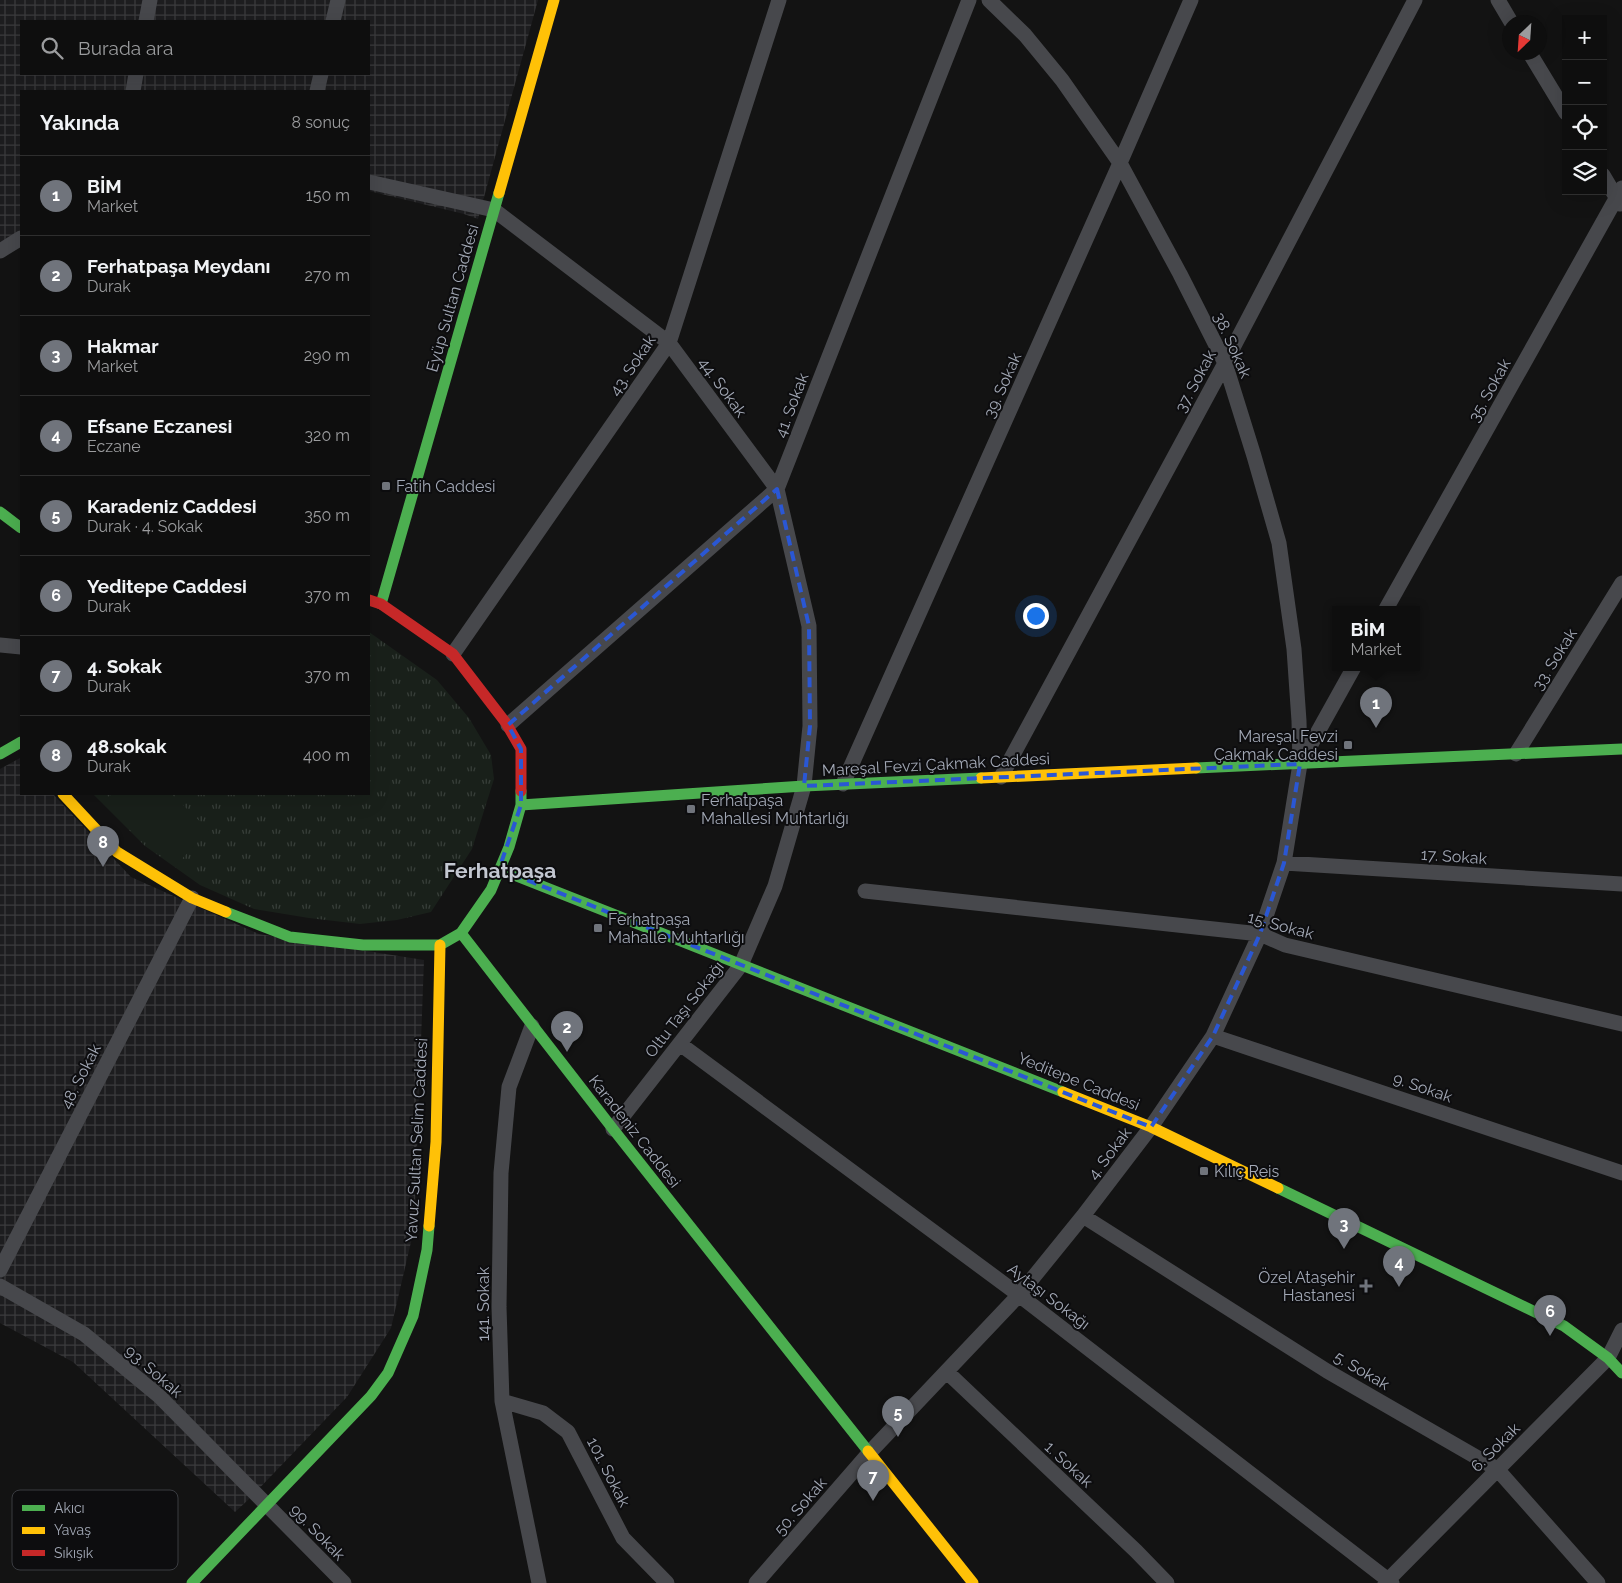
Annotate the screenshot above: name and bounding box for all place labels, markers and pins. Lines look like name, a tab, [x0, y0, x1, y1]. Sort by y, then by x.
place label: Fatih Caddesi	[396, 477, 496, 496]
marker: Fatih Caddesi	[380, 480, 392, 492]
pin: 1	[1360, 687, 1392, 728]
place label: Mareşal Fevzi Çakmak Caddesi	[1214, 727, 1338, 764]
marker: Mareşal Fevzi Çakmak Caddesi	[1342, 739, 1354, 751]
place label: Ferhatpaşa Mahallesi Muhtarlığı	[701, 791, 849, 828]
marker: Ferhatpaşa Mahallesi Muhtarlığı	[685, 803, 697, 815]
pin: 8	[87, 826, 119, 867]
place label: Ferhatpaşa Mahalle Muhtarlığı	[608, 910, 745, 947]
marker: Ferhatpaşa Mahalle Muhtarlığı	[592, 922, 604, 934]
pin: 2	[551, 1011, 583, 1052]
place label: Kılıç Reis	[1214, 1162, 1280, 1181]
marker: Kılıç Reis	[1198, 1165, 1210, 1177]
pin: 3	[1328, 1208, 1360, 1249]
pin: 4	[1383, 1246, 1415, 1287]
place label: Özel Ataşehir Hastanesi	[1258, 1267, 1355, 1305]
marker: Özel Ataşehir Hastanesi	[1359, 1279, 1373, 1293]
pin: 6	[1534, 1295, 1566, 1336]
pin: 5	[882, 1396, 914, 1437]
pin: 7	[857, 1460, 889, 1501]

